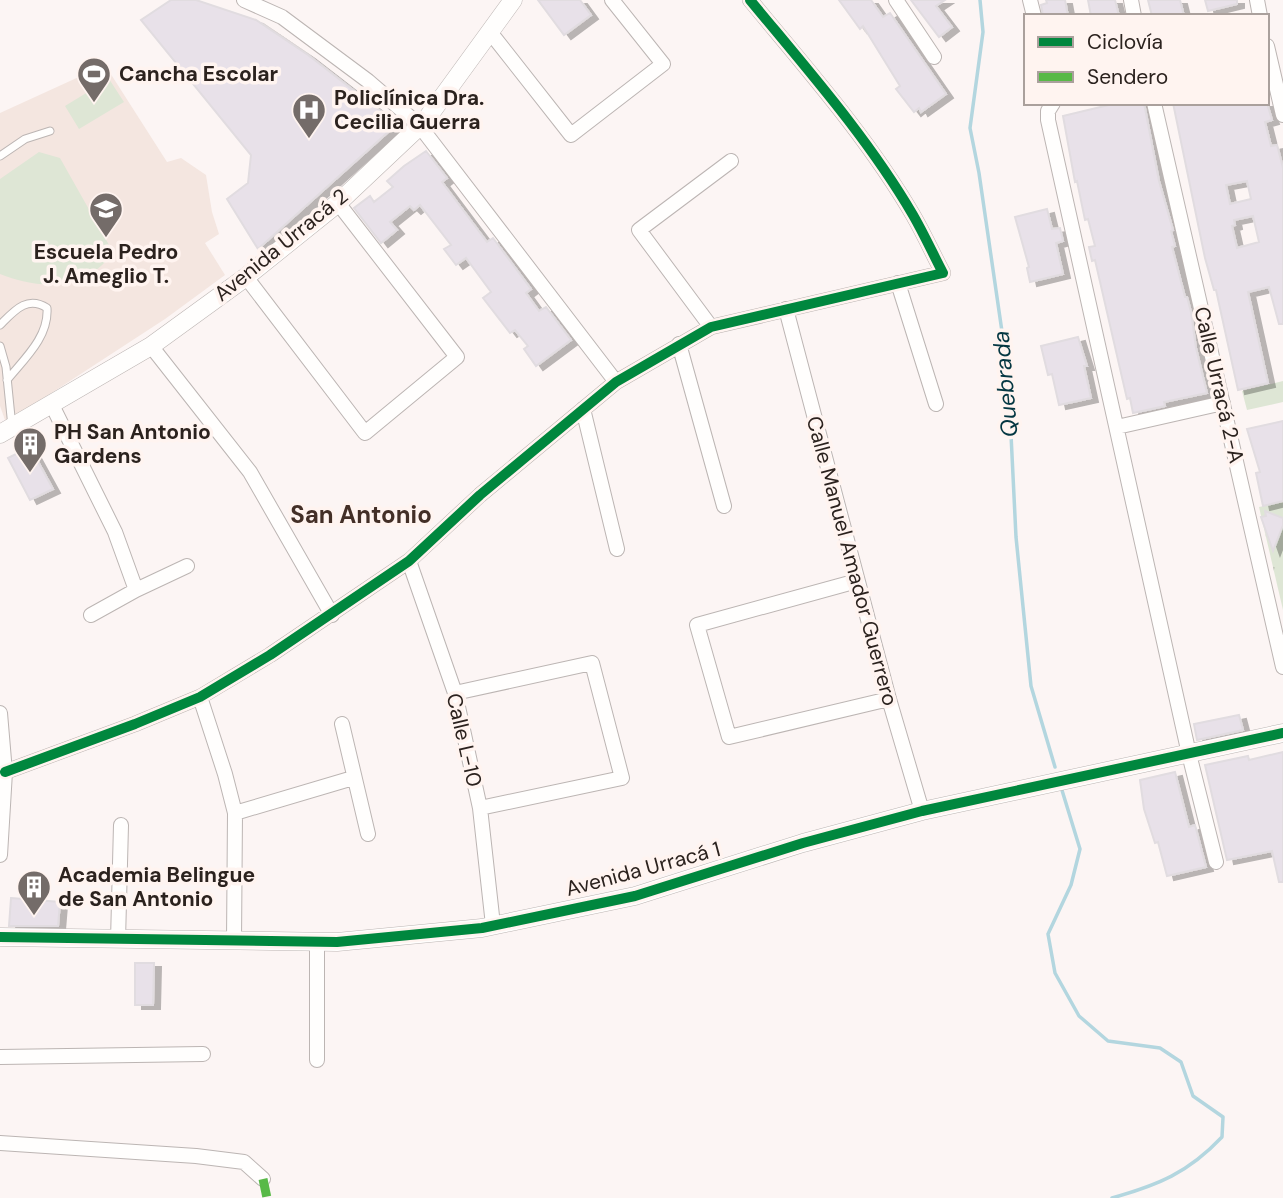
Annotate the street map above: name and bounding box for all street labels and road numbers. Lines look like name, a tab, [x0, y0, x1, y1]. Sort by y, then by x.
street label: Avenida Urracá 2	[208, 182, 354, 308]
street label: Calle Urracá 2-A	[1187, 304, 1251, 466]
street label: Calle Manuel Amador Guerrero	[800, 413, 904, 709]
street label: Calle L-10	[440, 690, 488, 790]
street label: Avenida Urracá 1	[563, 835, 723, 903]

